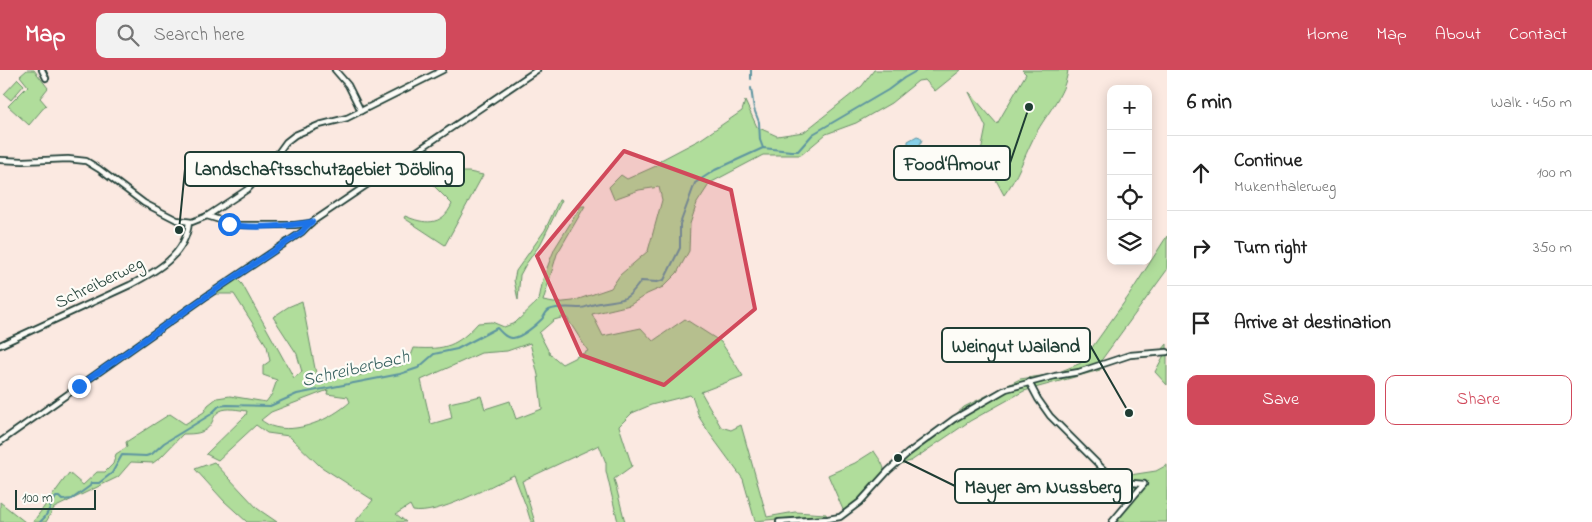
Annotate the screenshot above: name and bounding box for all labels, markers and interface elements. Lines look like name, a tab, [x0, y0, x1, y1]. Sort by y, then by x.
search box	[96, 13, 446, 58]
text: Map	[25, 18, 66, 53]
icon: search	[114, 21, 142, 49]
text: Search here	[154, 22, 245, 49]
text: Home	[1307, 22, 1348, 48]
text: Map	[1376, 22, 1407, 48]
text: About	[1435, 22, 1481, 48]
text: Contact	[1509, 22, 1567, 48]
map controls	[1107, 85, 1152, 265]
button: +	[1107, 85, 1152, 130]
text: 6 min	[1187, 88, 1232, 118]
text: Walk · 450 m	[1491, 91, 1572, 115]
button: −	[1107, 130, 1152, 175]
callout: Food‘Amour	[894, 146, 1010, 180]
text: Continue	[1234, 148, 1302, 175]
callout: Landschaftsschutzgebiet Döbling	[185, 152, 464, 186]
text: Food‘Amour	[903, 152, 1001, 179]
text: Landschaftsschutzgebiet Döbling	[195, 157, 454, 186]
icon: ahead	[1187, 159, 1215, 187]
text: 100 m	[1537, 161, 1572, 185]
button: locate	[1107, 175, 1152, 220]
text: Mukenthalerweg	[1234, 175, 1336, 199]
route start	[218, 213, 241, 236]
button: layers	[1107, 220, 1152, 265]
icon: right	[1187, 234, 1215, 262]
text: Turn right	[1234, 235, 1307, 262]
text: 350 m	[1533, 236, 1572, 260]
street label: Schreiberweg	[51, 251, 149, 317]
icon: arrive	[1187, 309, 1215, 337]
text: Arrive at destination	[1234, 310, 1391, 337]
callout: Weingut Wailand	[942, 328, 1090, 362]
text: Weingut Wailand	[952, 334, 1081, 363]
water label: Schreiberbach	[299, 344, 413, 395]
route end	[68, 375, 91, 398]
button: Save	[1187, 375, 1375, 425]
button: Share	[1385, 375, 1572, 425]
callout: Mayer am Nussberg	[955, 469, 1132, 503]
text: Mayer am Nussberg	[964, 475, 1122, 504]
scale bar	[15, 487, 96, 510]
text: 100 m	[22, 488, 53, 509]

